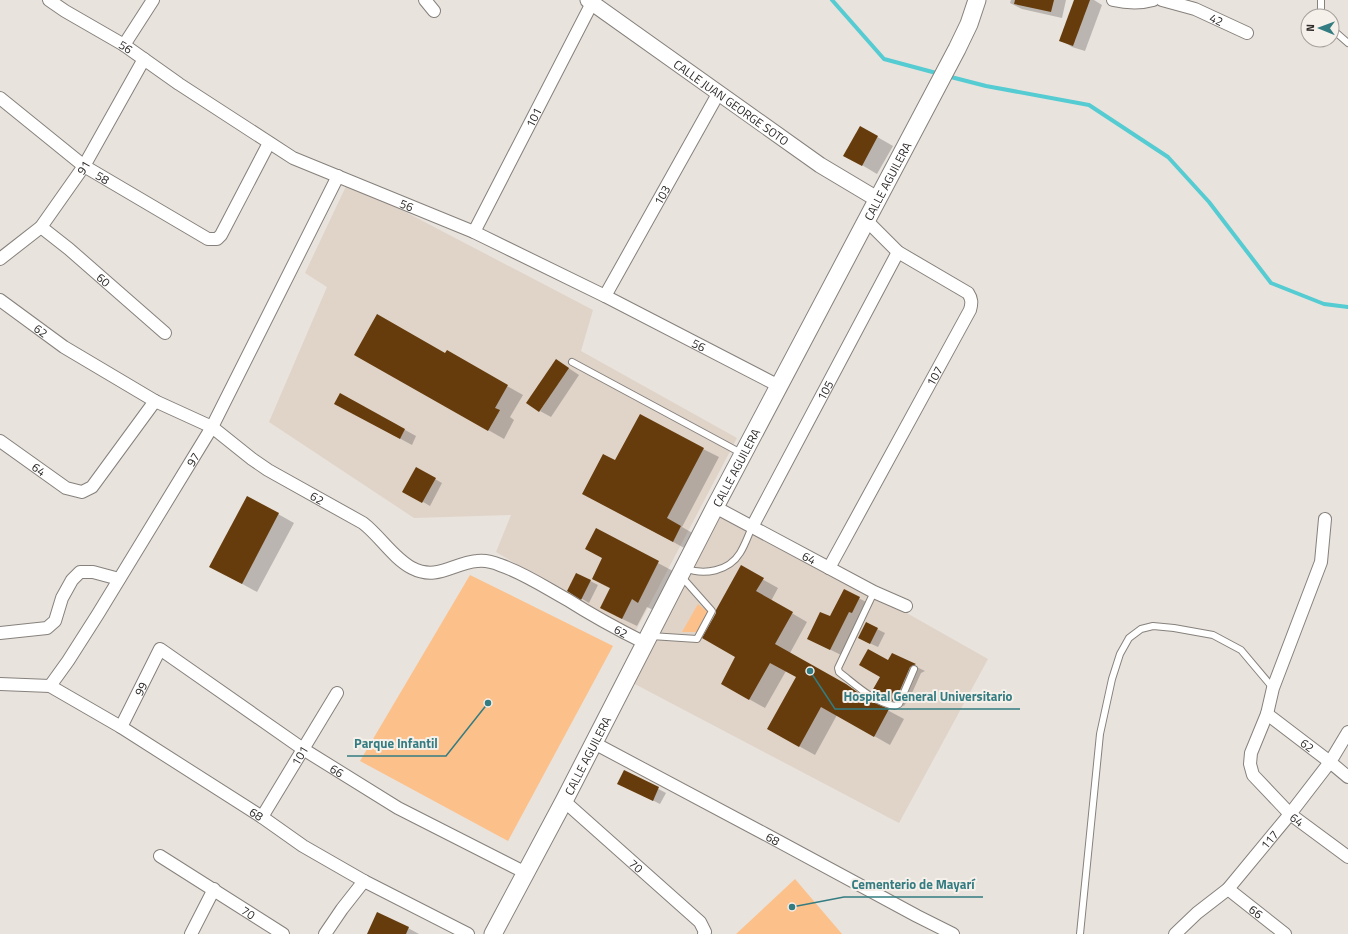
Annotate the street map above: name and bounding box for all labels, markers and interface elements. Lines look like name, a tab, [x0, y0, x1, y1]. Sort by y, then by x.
street label: 42	[1207, 8, 1227, 30]
north arrow	[1300, 8, 1340, 48]
text: N	[1302, 24, 1318, 32]
street label: 56	[116, 35, 137, 58]
street label: CALLE JUAN GEORGE SOTO	[670, 54, 793, 150]
street label: 101	[520, 104, 546, 131]
street label: CALLE AGUILERA	[859, 138, 916, 224]
street label: 91	[71, 157, 95, 178]
street label: 58	[92, 166, 114, 189]
street label: 103	[648, 181, 675, 208]
street label: 56	[397, 193, 417, 216]
street label: 60	[93, 268, 115, 291]
street label: 62	[30, 319, 52, 342]
street label: 56	[689, 333, 710, 356]
street label: 107	[921, 362, 947, 389]
street label: 105	[812, 376, 838, 403]
street label: CALLE AGUILERA	[707, 425, 764, 510]
street label: 97	[181, 448, 204, 470]
street label: 64	[28, 457, 50, 481]
street label: 62	[307, 486, 328, 509]
street label: 64	[799, 546, 820, 569]
street label: 62	[611, 619, 632, 642]
street label: 99	[129, 678, 152, 699]
callout: Hospital General Universitario	[835, 684, 1020, 709]
text: Hospital General Universitario	[844, 686, 1013, 706]
street label: CALLE AGUILERA	[559, 713, 616, 798]
callout: Parque Infantil	[347, 731, 446, 756]
text: Parque Infantil	[354, 733, 438, 753]
street label: 62	[1296, 733, 1319, 757]
street label: 101	[286, 742, 313, 769]
street label: 66	[326, 759, 348, 782]
street label: 68	[246, 802, 268, 825]
street label: 64	[1286, 808, 1308, 831]
street label: 117	[1255, 826, 1283, 853]
street label: 68	[763, 827, 784, 850]
street label: 70	[625, 854, 648, 877]
callout: Cementerio de Mayarí	[844, 872, 983, 897]
text: Cementerio de Mayarí	[851, 874, 976, 894]
street label: 66	[1245, 900, 1268, 923]
street label: 70	[238, 901, 260, 924]

